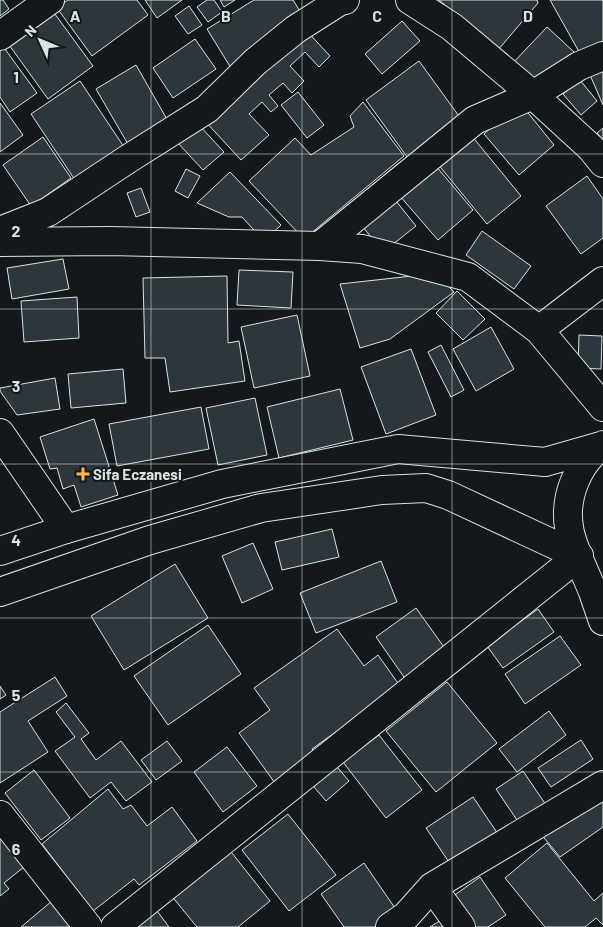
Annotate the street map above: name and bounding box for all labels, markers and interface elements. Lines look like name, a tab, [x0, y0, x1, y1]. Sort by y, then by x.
text: A	[70, 6, 81, 25]
text: B	[221, 6, 231, 25]
text: C	[372, 6, 382, 25]
text: D	[523, 6, 533, 25]
north arrow	[15, 15, 65, 65]
text: N	[21, 21, 40, 40]
text: 1	[13, 67, 19, 86]
text: 2	[12, 221, 21, 240]
text: 3	[12, 376, 20, 395]
place label: Sifa Eczanesi	[93, 465, 182, 483]
marker: Sifa Eczanesi	[77, 468, 89, 480]
text: 4	[11, 530, 21, 549]
text: 5	[12, 685, 21, 704]
text: 6	[12, 839, 21, 858]

